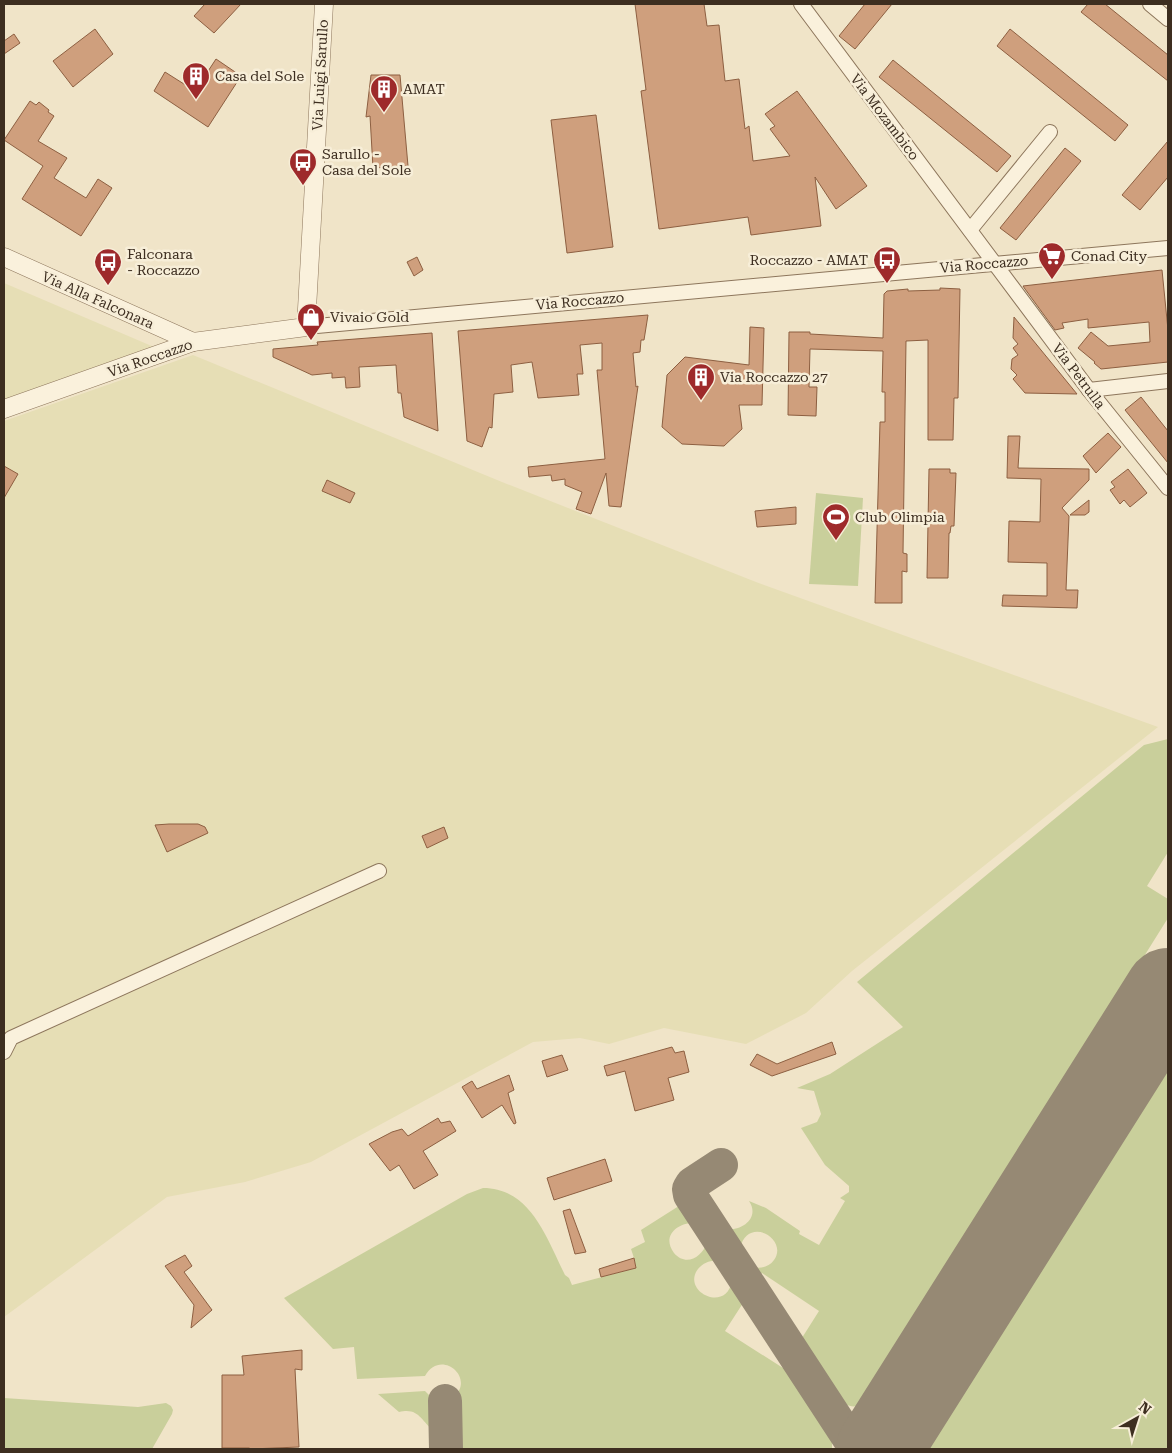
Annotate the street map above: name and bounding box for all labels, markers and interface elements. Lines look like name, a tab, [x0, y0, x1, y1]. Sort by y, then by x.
street label: Via Luigi Sarullo	[309, 19, 331, 131]
building icon: Casa del Sole	[181, 61, 211, 100]
place label: Casa del Sole	[215, 68, 305, 84]
street label: Via Mozambico	[847, 71, 923, 163]
building icon: AMAT	[369, 74, 399, 113]
place label: AMAT	[403, 81, 445, 97]
place label: Sarullo - Casa del Sole	[322, 146, 412, 178]
bus stop icon: Sarullo - Casa del Sole	[288, 147, 318, 186]
supermarket icon: Conad City	[1037, 241, 1067, 280]
bus stop icon: Roccazzo - AMAT	[872, 245, 902, 284]
place label: Falconara - Roccazzo	[127, 246, 200, 278]
bus stop icon: Falconara - Roccazzo	[93, 247, 123, 286]
place label: Conad City	[1071, 248, 1148, 264]
place label: Roccazzo - AMAT	[750, 252, 868, 268]
street label: Via Roccazzo	[939, 252, 1029, 276]
street label: Via Alla Falconara	[39, 268, 157, 332]
street label: Via Roccazzo	[535, 289, 625, 313]
shop icon: Vivaio Gold	[296, 302, 326, 341]
place label: Vivaio Gold	[330, 309, 409, 325]
street label: Via Roccazzo	[106, 336, 194, 380]
street label: Via Petrulla	[1049, 340, 1109, 412]
building icon: Via Roccazzo 27	[686, 362, 716, 401]
place label: Via Roccazzo 27	[720, 369, 828, 385]
sports icon: Club Olimpia	[821, 502, 851, 541]
place label: Club Olimpia	[855, 509, 945, 525]
north arrow	[1112, 1393, 1162, 1443]
text: N	[1136, 1398, 1155, 1418]

